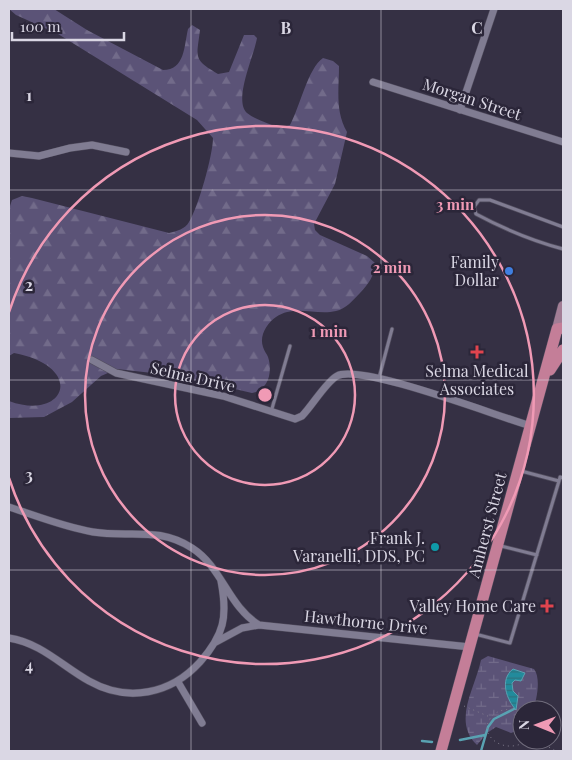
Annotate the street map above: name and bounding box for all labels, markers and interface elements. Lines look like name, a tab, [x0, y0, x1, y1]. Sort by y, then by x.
scale bar	[12, 10, 125, 42]
text: 100 m	[20, 16, 61, 36]
text: B	[281, 17, 292, 38]
text: C	[471, 17, 483, 38]
street label: Morgan Street	[420, 73, 524, 124]
text: 1	[26, 84, 32, 105]
text: 3 min	[436, 194, 475, 214]
place label: Family Dollar	[451, 251, 499, 290]
text: 2 min	[373, 257, 412, 277]
marker: Family Dollar	[503, 265, 515, 277]
text: 2	[25, 274, 33, 295]
text: 1 min	[311, 321, 348, 341]
marker: Selma Medical Associates	[470, 345, 484, 359]
street label: Selma Drive	[149, 357, 238, 396]
place label: Selma Medical Associates	[425, 360, 529, 399]
centre of rings	[256, 386, 274, 404]
text: 3	[25, 464, 33, 485]
street label: Amherst Street	[462, 469, 511, 581]
place label: Frank J. Varanelli, DDS, PC	[292, 527, 425, 566]
marker: Frank J. Varanelli, DDS, PC	[429, 541, 441, 553]
place label: Valley Home Care	[409, 595, 536, 616]
marker: Valley Home Care	[540, 599, 554, 613]
street label: Hawthorne Drive	[303, 605, 429, 638]
text: 4	[25, 654, 33, 675]
north arrow	[512, 700, 562, 750]
text: N	[514, 720, 533, 730]

